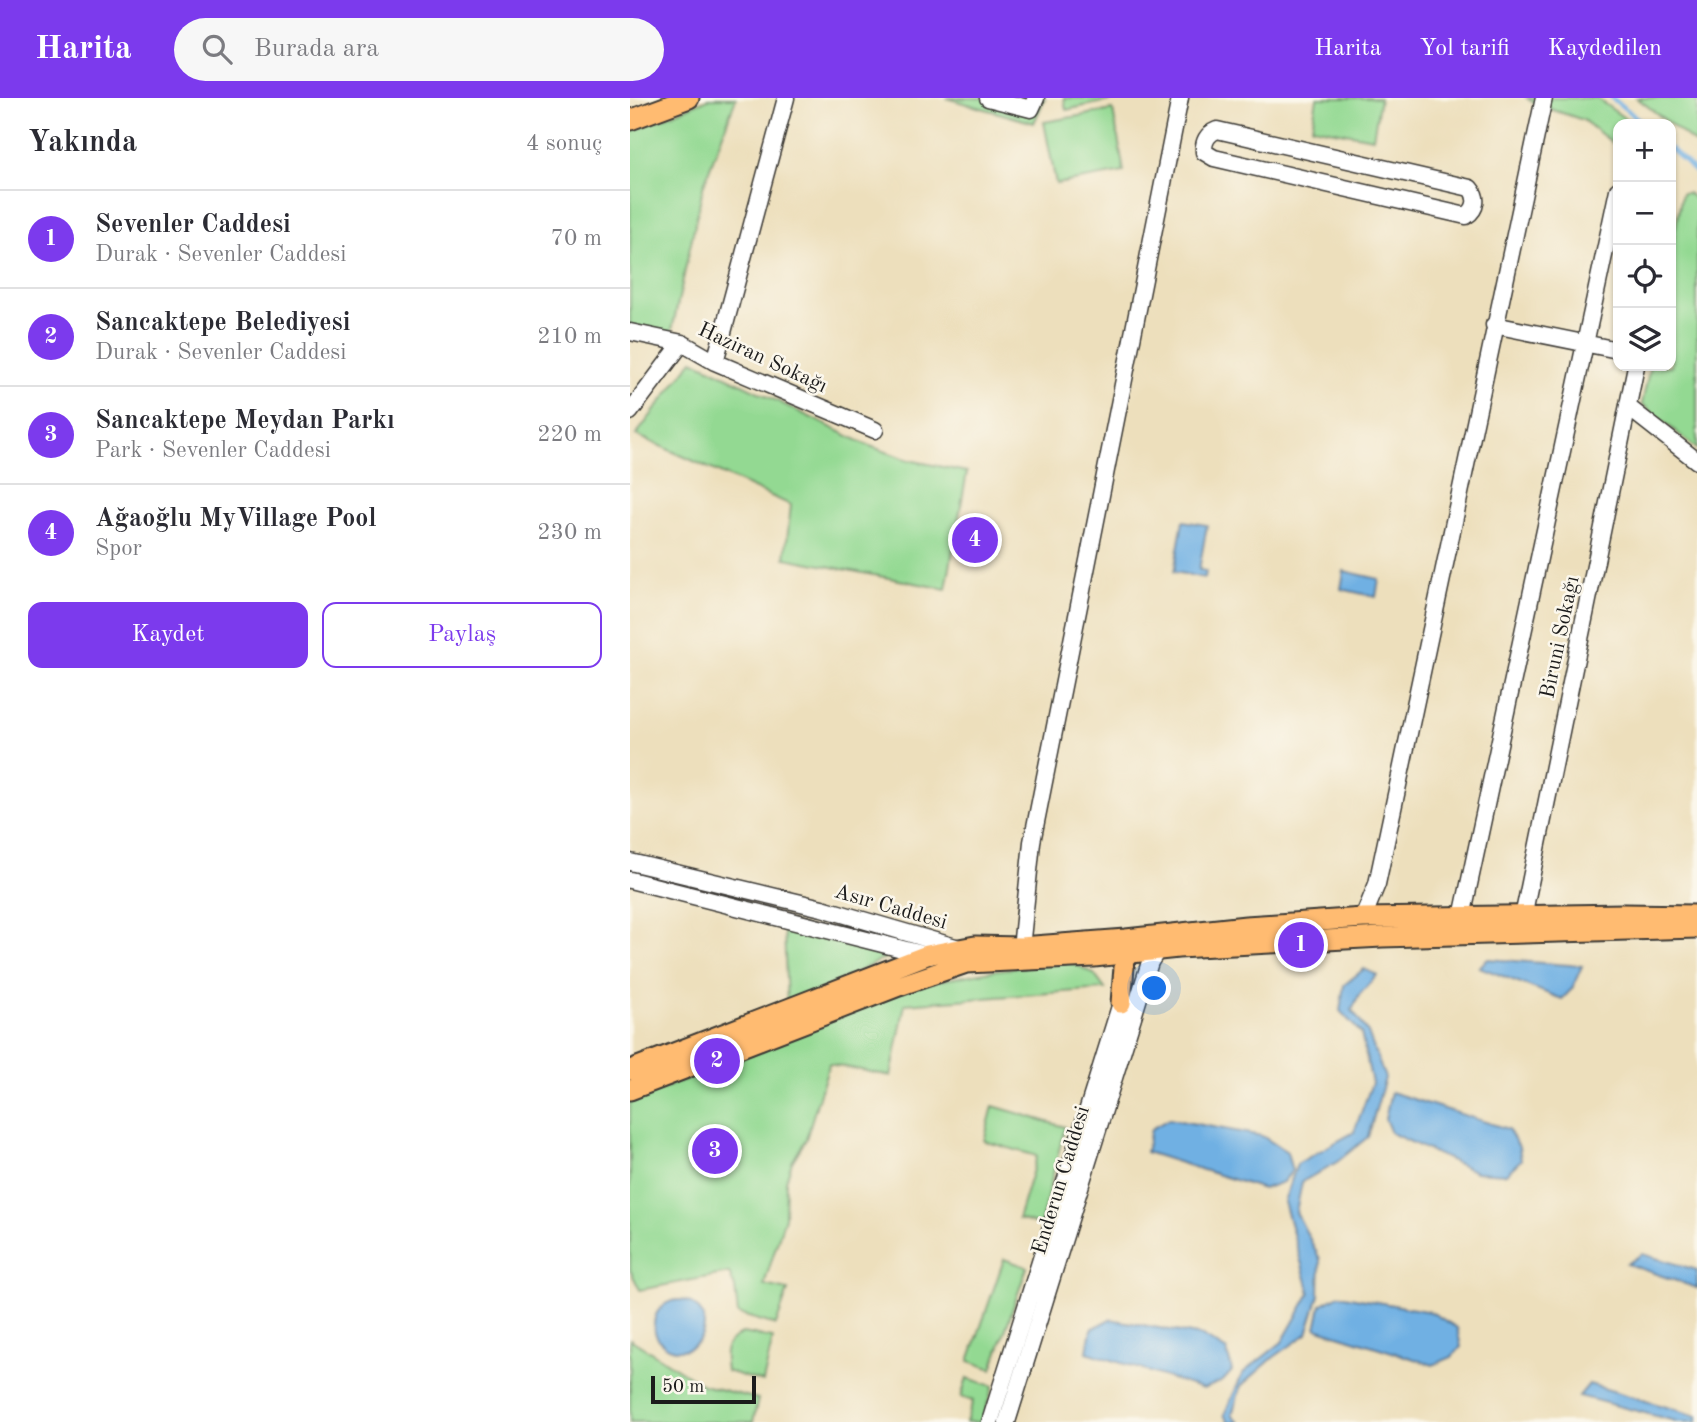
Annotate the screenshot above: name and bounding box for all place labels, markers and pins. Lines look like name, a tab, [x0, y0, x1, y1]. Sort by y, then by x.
pin: 4	[952, 514, 998, 566]
pin: 1	[1278, 919, 1324, 971]
pin: 2	[694, 1035, 740, 1087]
pin: 3	[692, 1125, 738, 1177]

